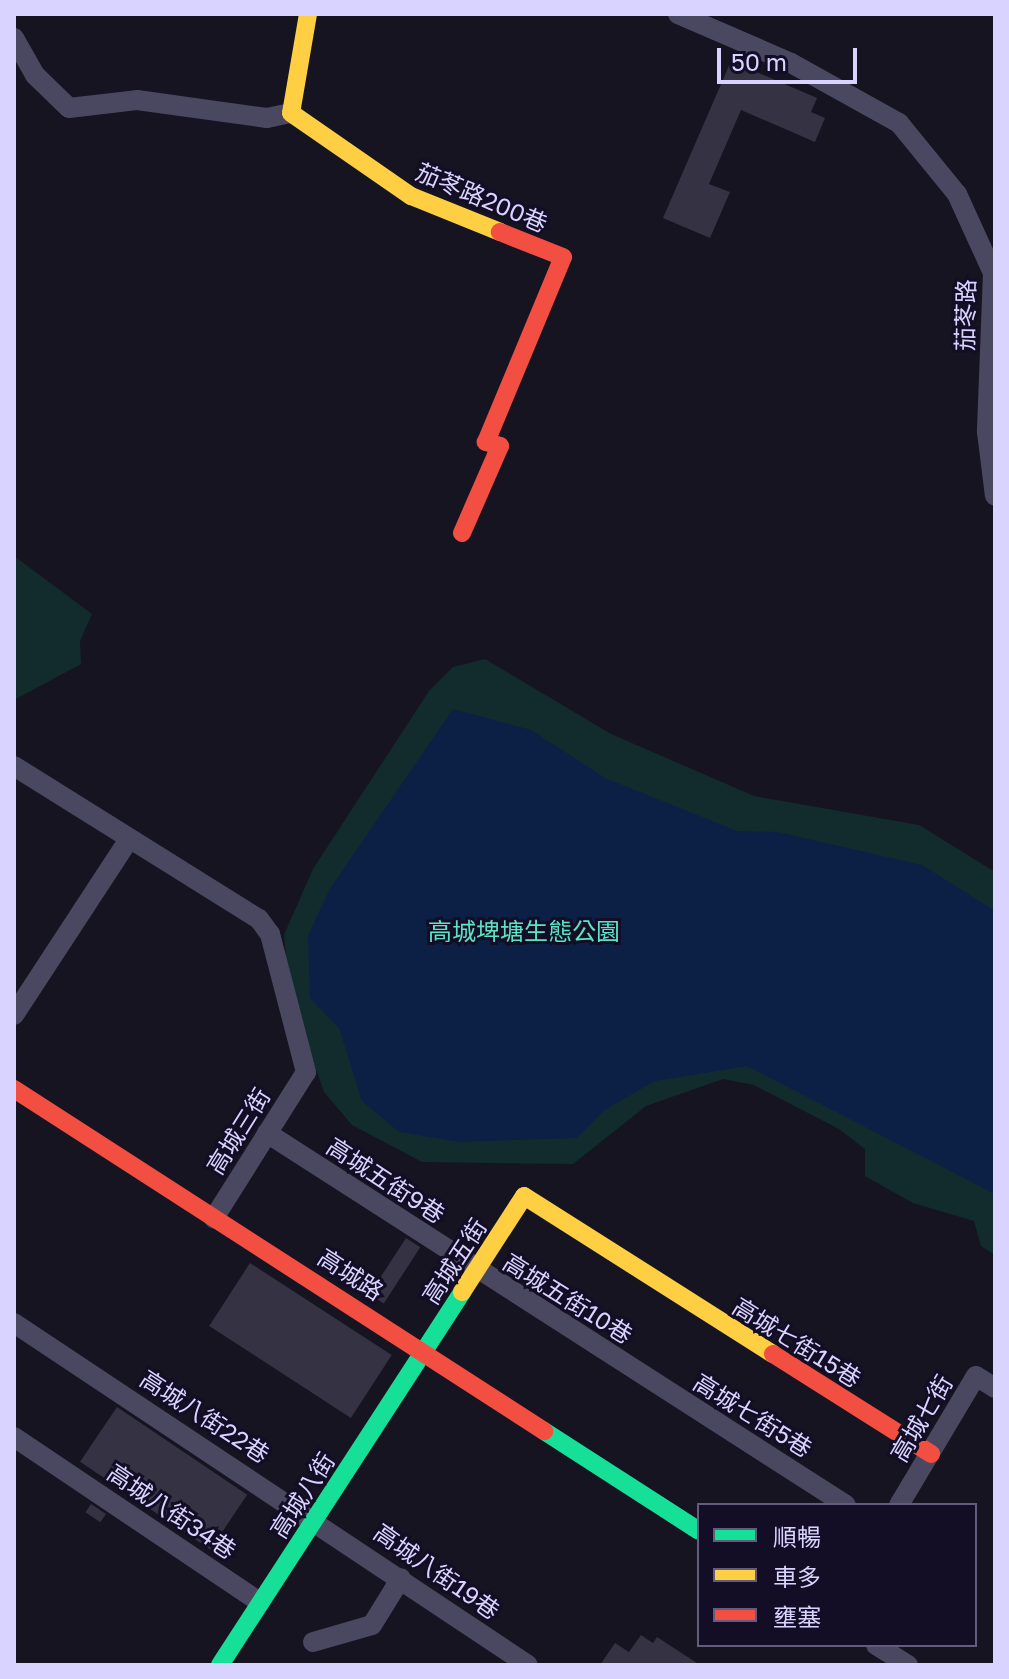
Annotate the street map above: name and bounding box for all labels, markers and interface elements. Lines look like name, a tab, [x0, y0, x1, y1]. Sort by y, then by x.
scale bar	[721, 32, 861, 82]
text: 50 m	[731, 47, 787, 76]
street label: 茄苳路200巷	[412, 156, 552, 238]
street label: 茄苳路	[950, 279, 980, 351]
park label: 高城埤塘生態公園	[428, 917, 620, 945]
street label: 高城三街	[200, 1083, 276, 1179]
street label: 高城五街9巷	[322, 1131, 450, 1229]
street label: 高城五街	[416, 1213, 492, 1309]
street label: 高城路	[313, 1242, 389, 1306]
street label: 高城五街10巷	[498, 1247, 638, 1349]
street label: 高城七街15巷	[728, 1291, 866, 1393]
street label: 高城八街22巷	[135, 1364, 275, 1468]
street label: 高城七街5巷	[689, 1367, 817, 1463]
street label: 高城七街	[884, 1369, 958, 1467]
street label: 高城八街	[264, 1447, 340, 1543]
street label: 高城八街34巷	[102, 1457, 242, 1565]
legend	[697, 1503, 977, 1647]
street label: 高城八街19巷	[369, 1517, 505, 1625]
text: 順暢	[773, 1522, 821, 1551]
text: 車多	[773, 1562, 821, 1591]
text: 壅塞	[773, 1602, 821, 1631]

